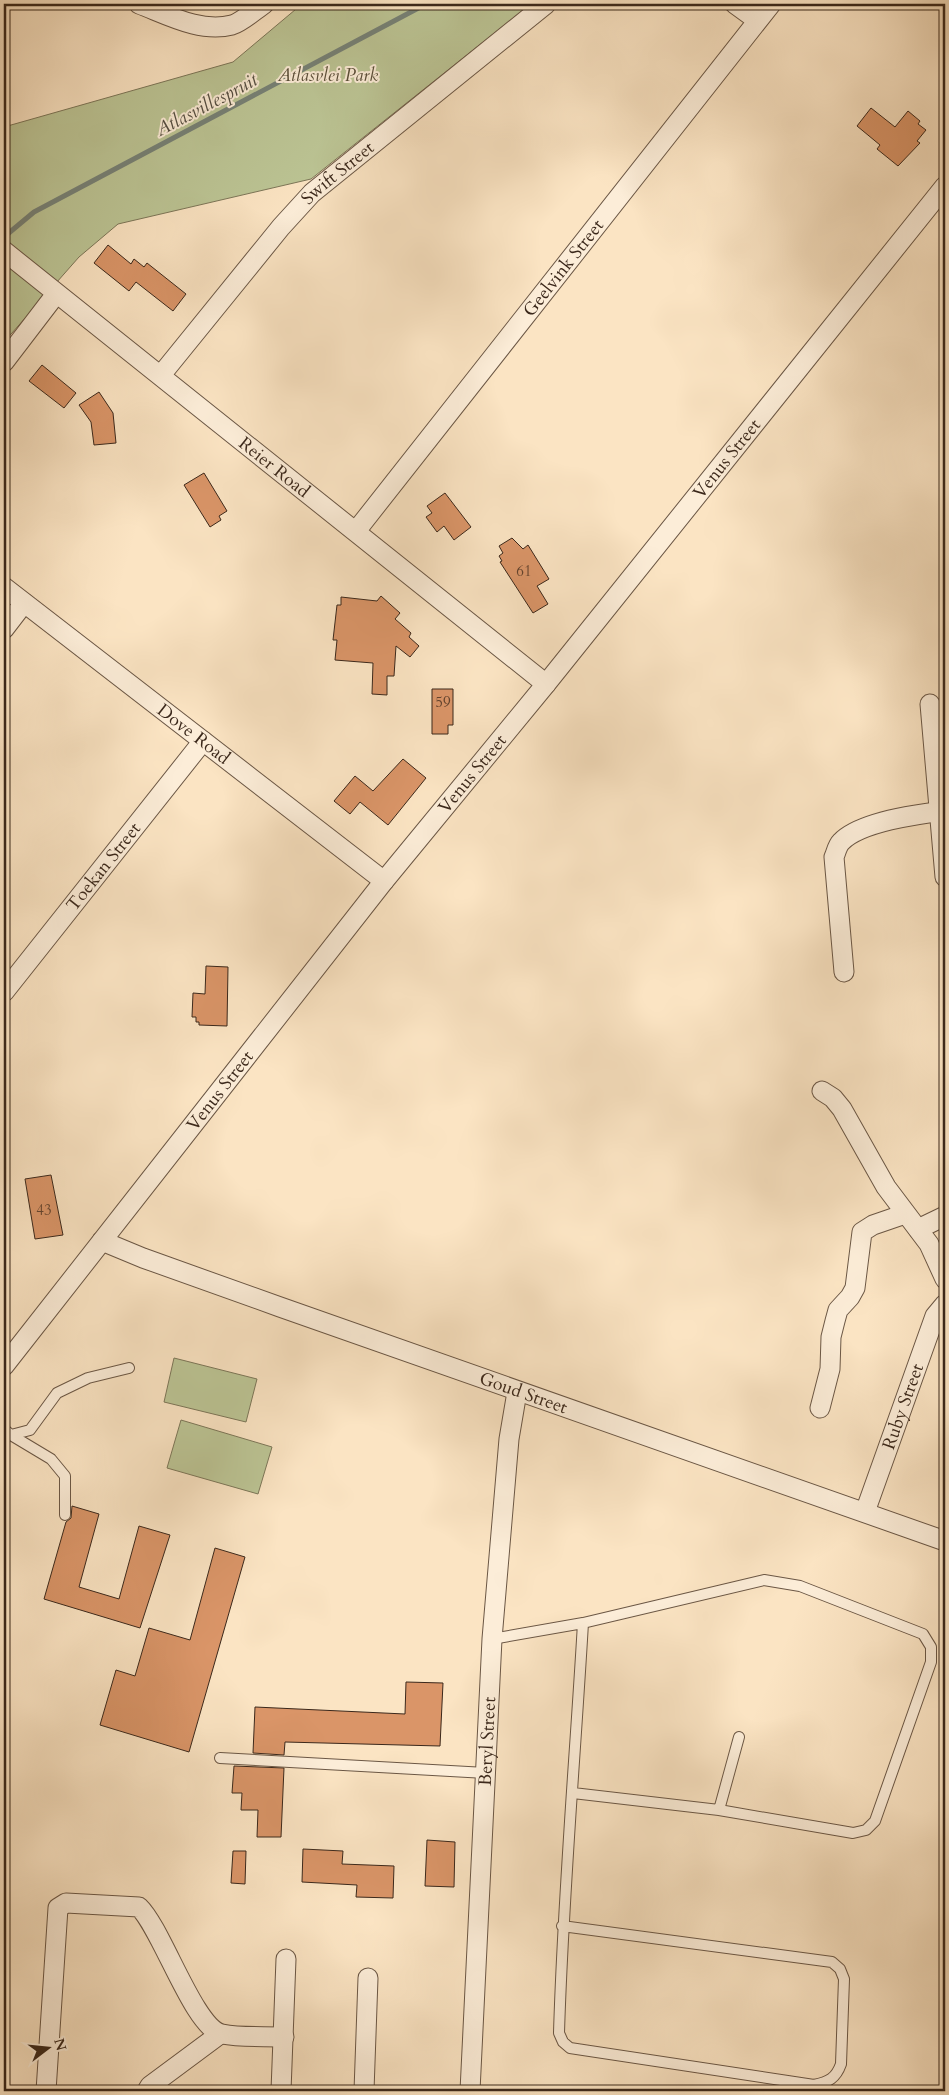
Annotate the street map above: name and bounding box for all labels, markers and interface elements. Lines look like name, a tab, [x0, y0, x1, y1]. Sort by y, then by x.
park label: Atlasvlei Park	[277, 63, 378, 88]
water label: Atlasvillespruit	[150, 67, 263, 143]
street label: Swift Street	[295, 135, 380, 210]
street label: Geelvink Street	[517, 214, 610, 322]
street label: Venus Street	[687, 413, 767, 504]
street label: Reier Road	[233, 431, 315, 504]
house number: 61	[516, 561, 532, 581]
house number: 59	[435, 692, 451, 712]
street label: Dove Road	[152, 698, 236, 771]
street label: Venus Street	[433, 729, 513, 819]
street label: Toekan Street	[61, 817, 147, 917]
street label: Venus Street	[181, 1045, 260, 1136]
house number: 43	[36, 1200, 52, 1220]
street label: Ruby Street	[876, 1360, 930, 1453]
street label: Goud Street	[476, 1366, 571, 1420]
street label: Beryl Street	[473, 1696, 502, 1787]
north arrow	[22, 2022, 72, 2072]
text: N	[49, 2036, 71, 2053]

